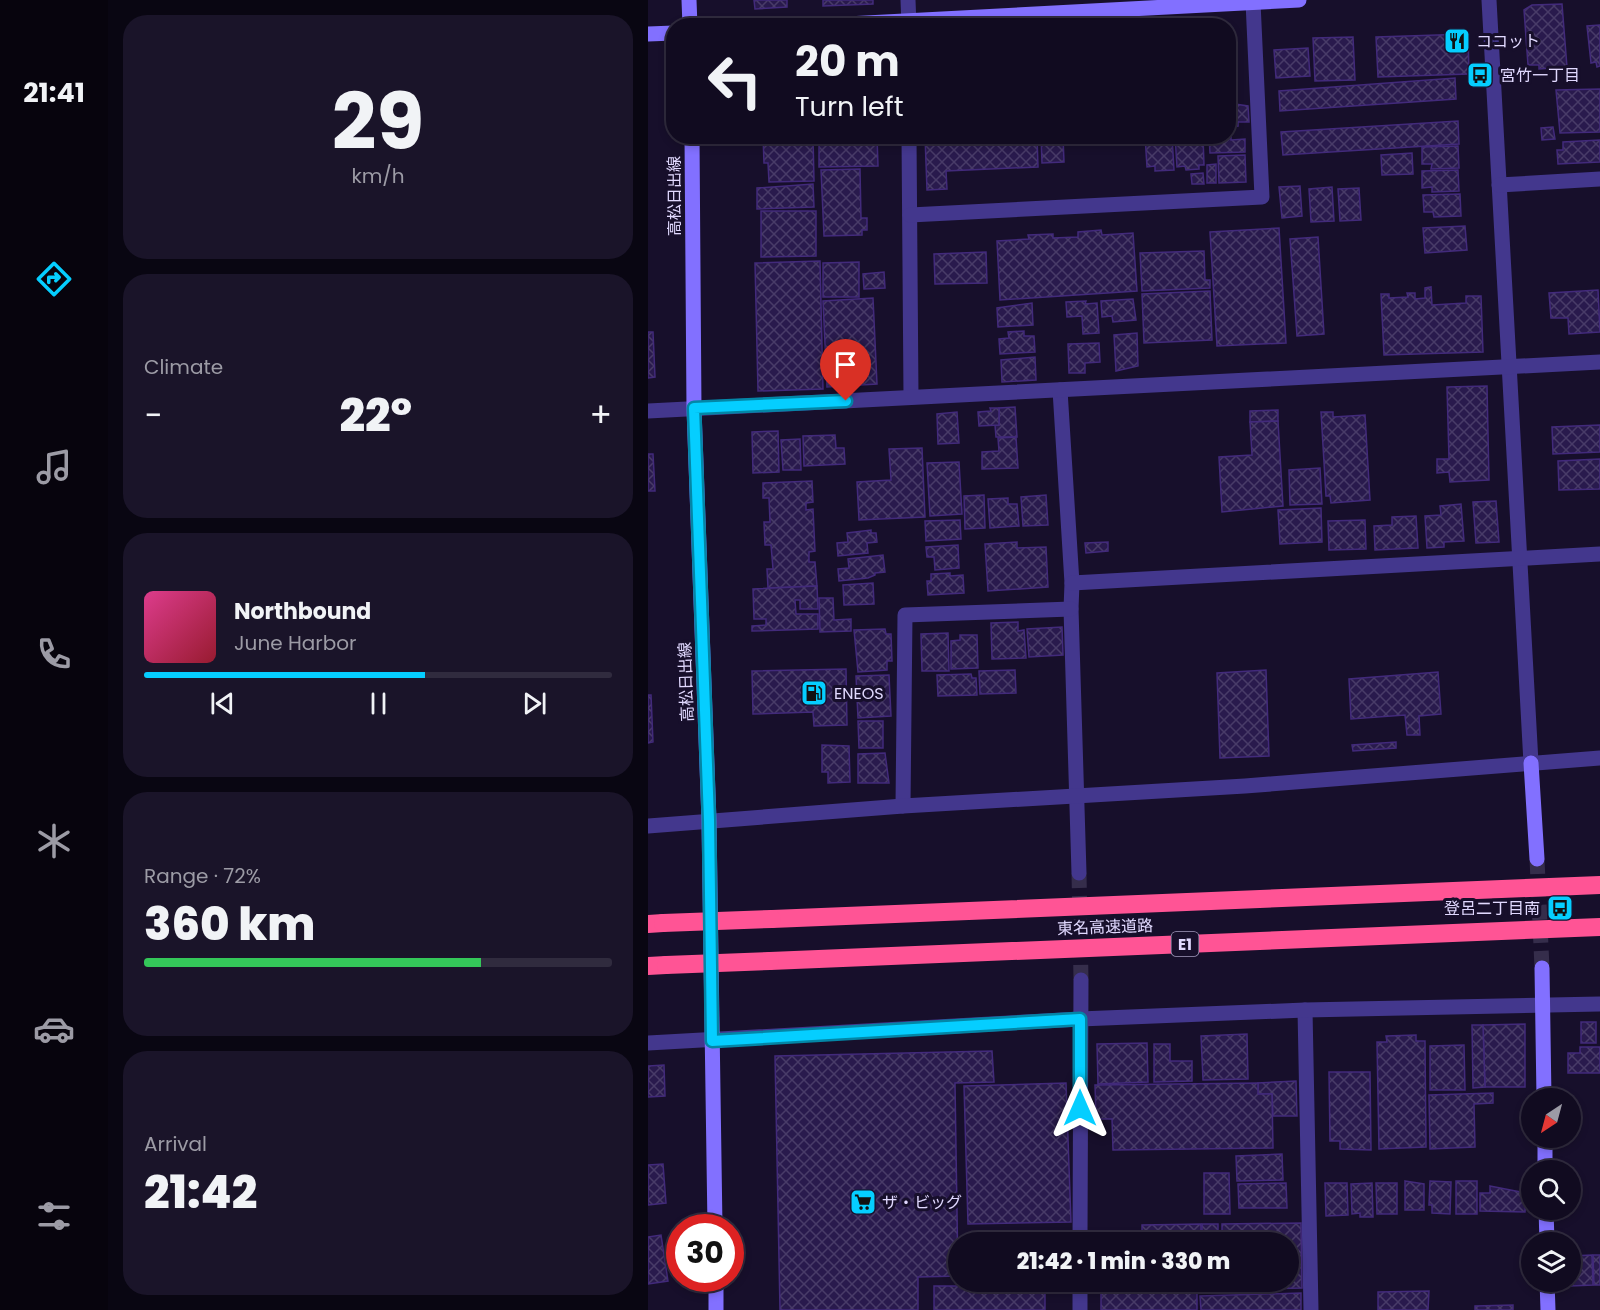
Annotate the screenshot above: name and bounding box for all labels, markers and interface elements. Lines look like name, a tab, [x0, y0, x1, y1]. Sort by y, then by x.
restaurant icon: ココット	[1442, 26, 1472, 56]
place label: ココット	[1476, 30, 1540, 53]
text: 20 m	[795, 32, 900, 91]
icon: left	[696, 42, 774, 120]
bus stop icon: 宮竹一丁目	[1465, 60, 1495, 90]
place label: 宮竹一丁目	[1500, 64, 1580, 87]
text: 29	[332, 67, 424, 176]
text: 21:41	[23, 74, 85, 111]
text: Turn left	[795, 88, 904, 125]
street label: 高松日出線	[663, 156, 686, 236]
text: km/h	[351, 162, 405, 190]
icon: directions	[33, 258, 75, 300]
pin	[820, 339, 871, 401]
icon: arrive	[829, 348, 862, 381]
text: Climate	[144, 353, 223, 381]
text: 22°	[339, 384, 412, 447]
text: −	[144, 392, 162, 439]
text: +	[589, 392, 612, 439]
icon: music	[33, 446, 75, 488]
text: Northbound	[234, 596, 371, 627]
text: June Harbor	[234, 629, 357, 657]
icon: phone	[33, 633, 75, 675]
street label: 高松日出線	[673, 642, 699, 722]
fuel station icon: ENEOS	[799, 678, 829, 708]
place label: ENEOS	[834, 682, 884, 705]
icon: previous	[206, 687, 239, 720]
icon: pause	[362, 687, 395, 720]
icon: next	[518, 687, 551, 720]
icon: climate	[33, 820, 75, 862]
text: Range · 72%	[144, 862, 261, 890]
text: 360 km	[144, 893, 315, 956]
bus stop icon: 登呂二丁目南	[1545, 893, 1575, 923]
place label: 登呂二丁目南	[1444, 897, 1540, 920]
street label: 東名高速道路	[1057, 914, 1153, 940]
road number: E1	[1172, 932, 1198, 956]
icon: car	[33, 1008, 75, 1050]
position arrow	[1048, 1076, 1112, 1140]
north arrow	[1521, 1088, 1581, 1148]
map controls	[1521, 1088, 1581, 1292]
text: Arrival	[144, 1130, 207, 1158]
button: search	[1521, 1160, 1581, 1220]
text: 21:42	[144, 1161, 257, 1224]
supermarket icon: ザ・ビッグ	[848, 1187, 878, 1217]
place label: ザ・ビッグ	[882, 1191, 962, 1214]
icon: filters	[33, 1195, 75, 1237]
speed limit sign: 30	[666, 1214, 744, 1292]
button: layers	[1521, 1232, 1581, 1292]
text: 21:42 · 1 min · 330 m	[1017, 1246, 1230, 1277]

